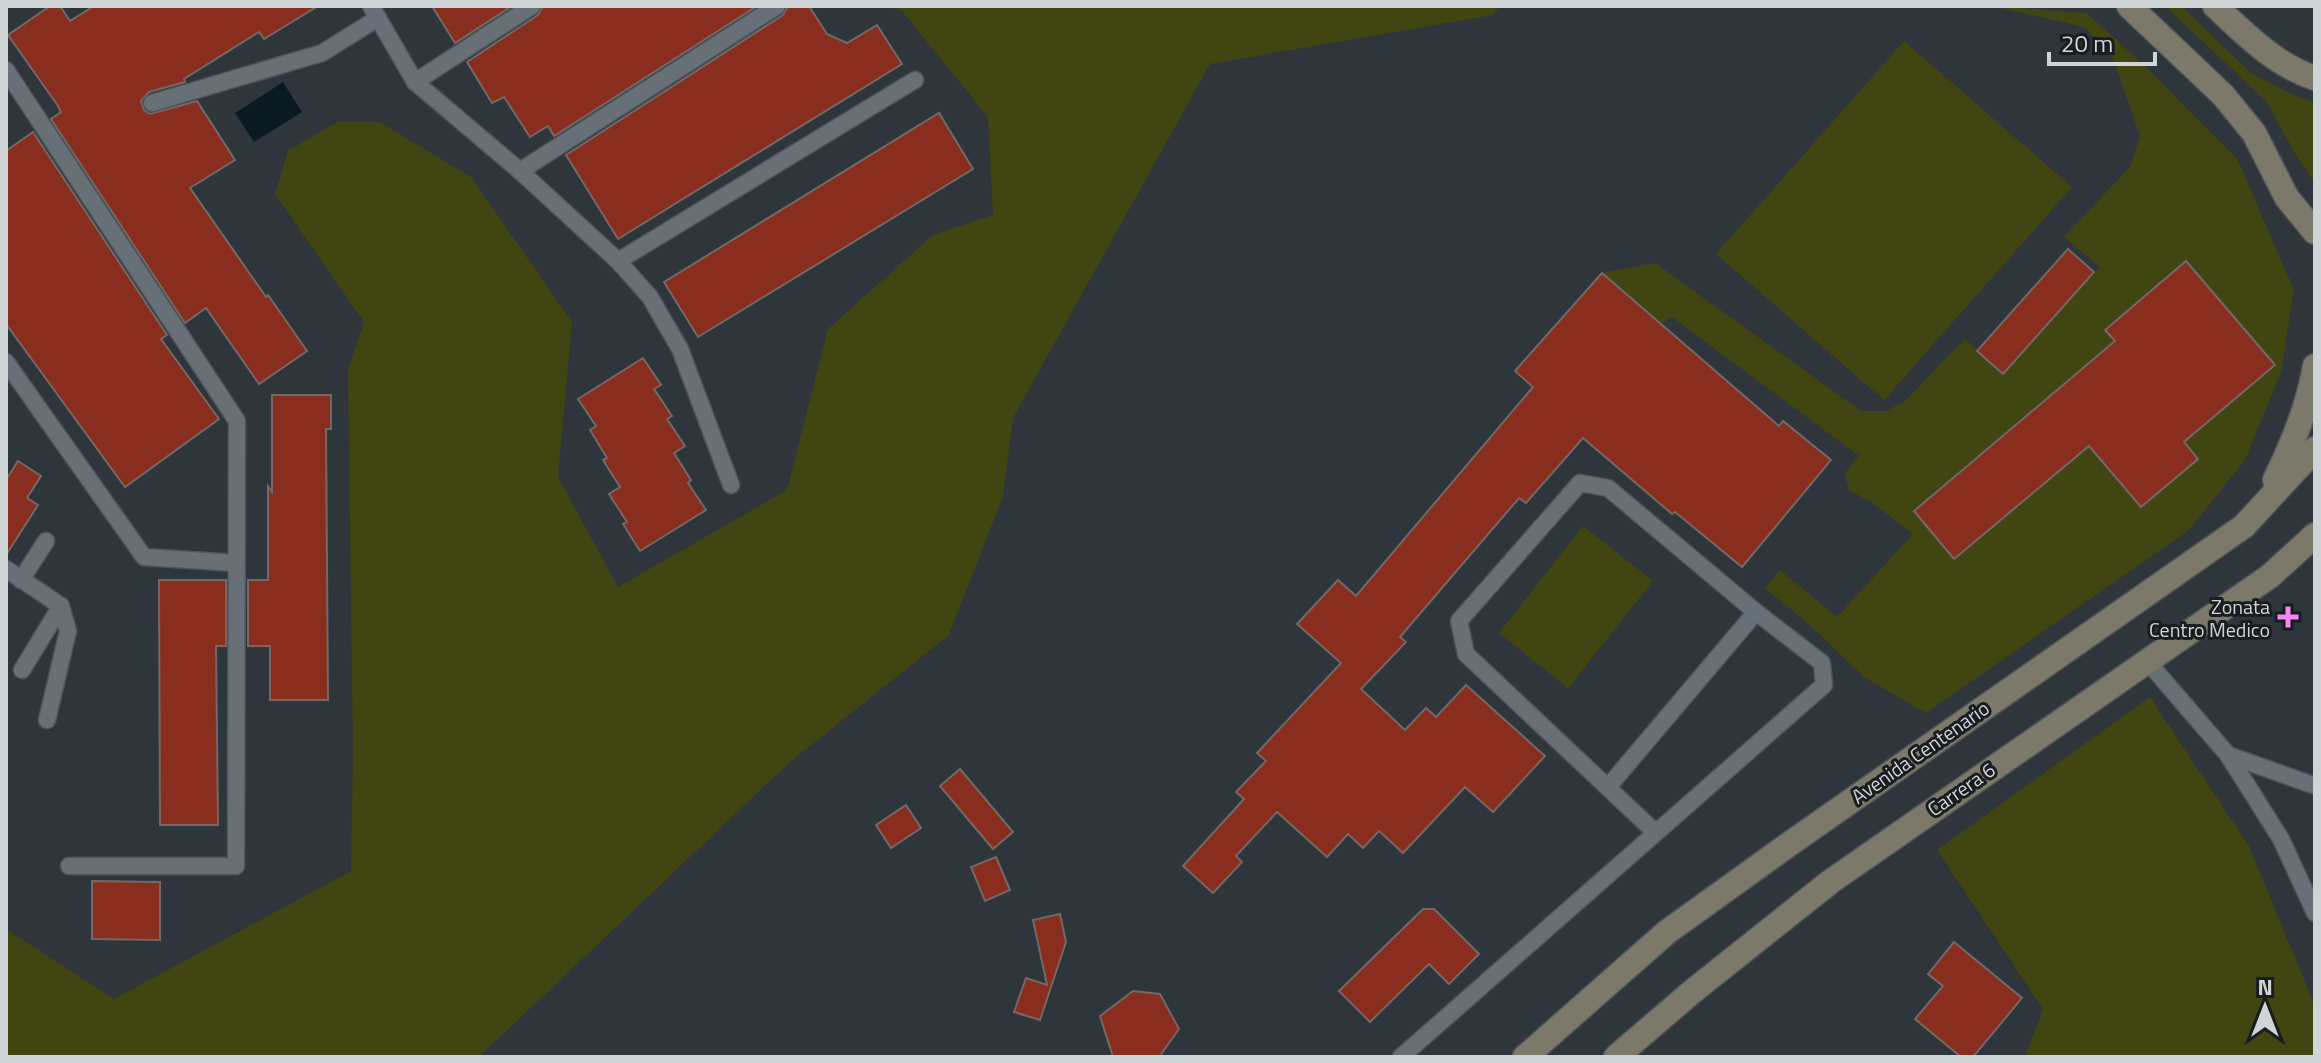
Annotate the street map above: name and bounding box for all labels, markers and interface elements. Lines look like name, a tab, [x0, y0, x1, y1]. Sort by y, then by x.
scale bar	[2049, 16, 2155, 66]
text: 20 m	[2061, 25, 2113, 61]
place label: Zonata Centro Medico	[2149, 591, 2270, 645]
marker: Zonata Centro Medico	[2277, 606, 2299, 628]
street label: Avenida Centenario	[1845, 693, 1995, 811]
street label: Carrera 6	[1920, 754, 2002, 824]
north arrow	[2225, 967, 2305, 1047]
text: N	[2257, 970, 2273, 1004]

